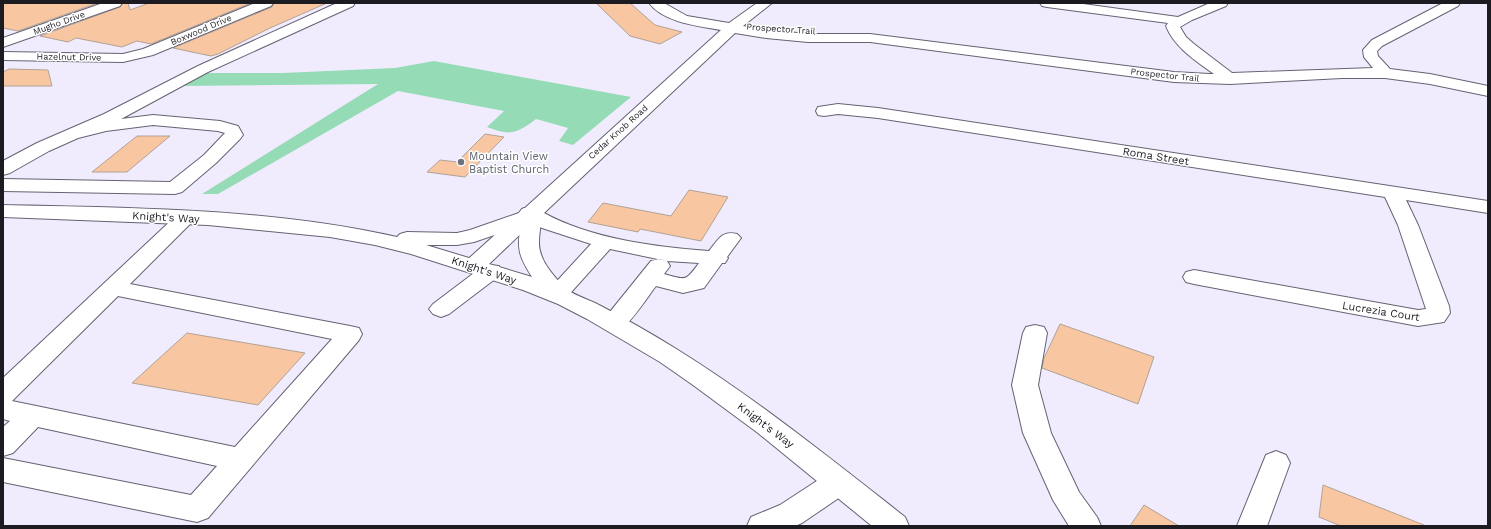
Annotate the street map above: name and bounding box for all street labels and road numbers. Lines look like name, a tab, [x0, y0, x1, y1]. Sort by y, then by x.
street label: Mugho Drive	[32, 9, 86, 37]
street label: Boxwood Drive	[169, 13, 233, 47]
street label: Prospector Trail	[746, 22, 816, 36]
street label: Hazelnut Drive	[37, 51, 101, 63]
street label: Prospector Trail	[1130, 66, 1200, 84]
street label: Cedar Knob Road	[586, 103, 650, 161]
street label: Roma Street	[1122, 145, 1190, 168]
street label: Knight's Way	[132, 209, 200, 226]
street label: Knight's Way	[450, 254, 518, 287]
street label: Lucrezia Court	[1341, 299, 1421, 324]
street label: Knight's Way	[735, 400, 797, 451]

